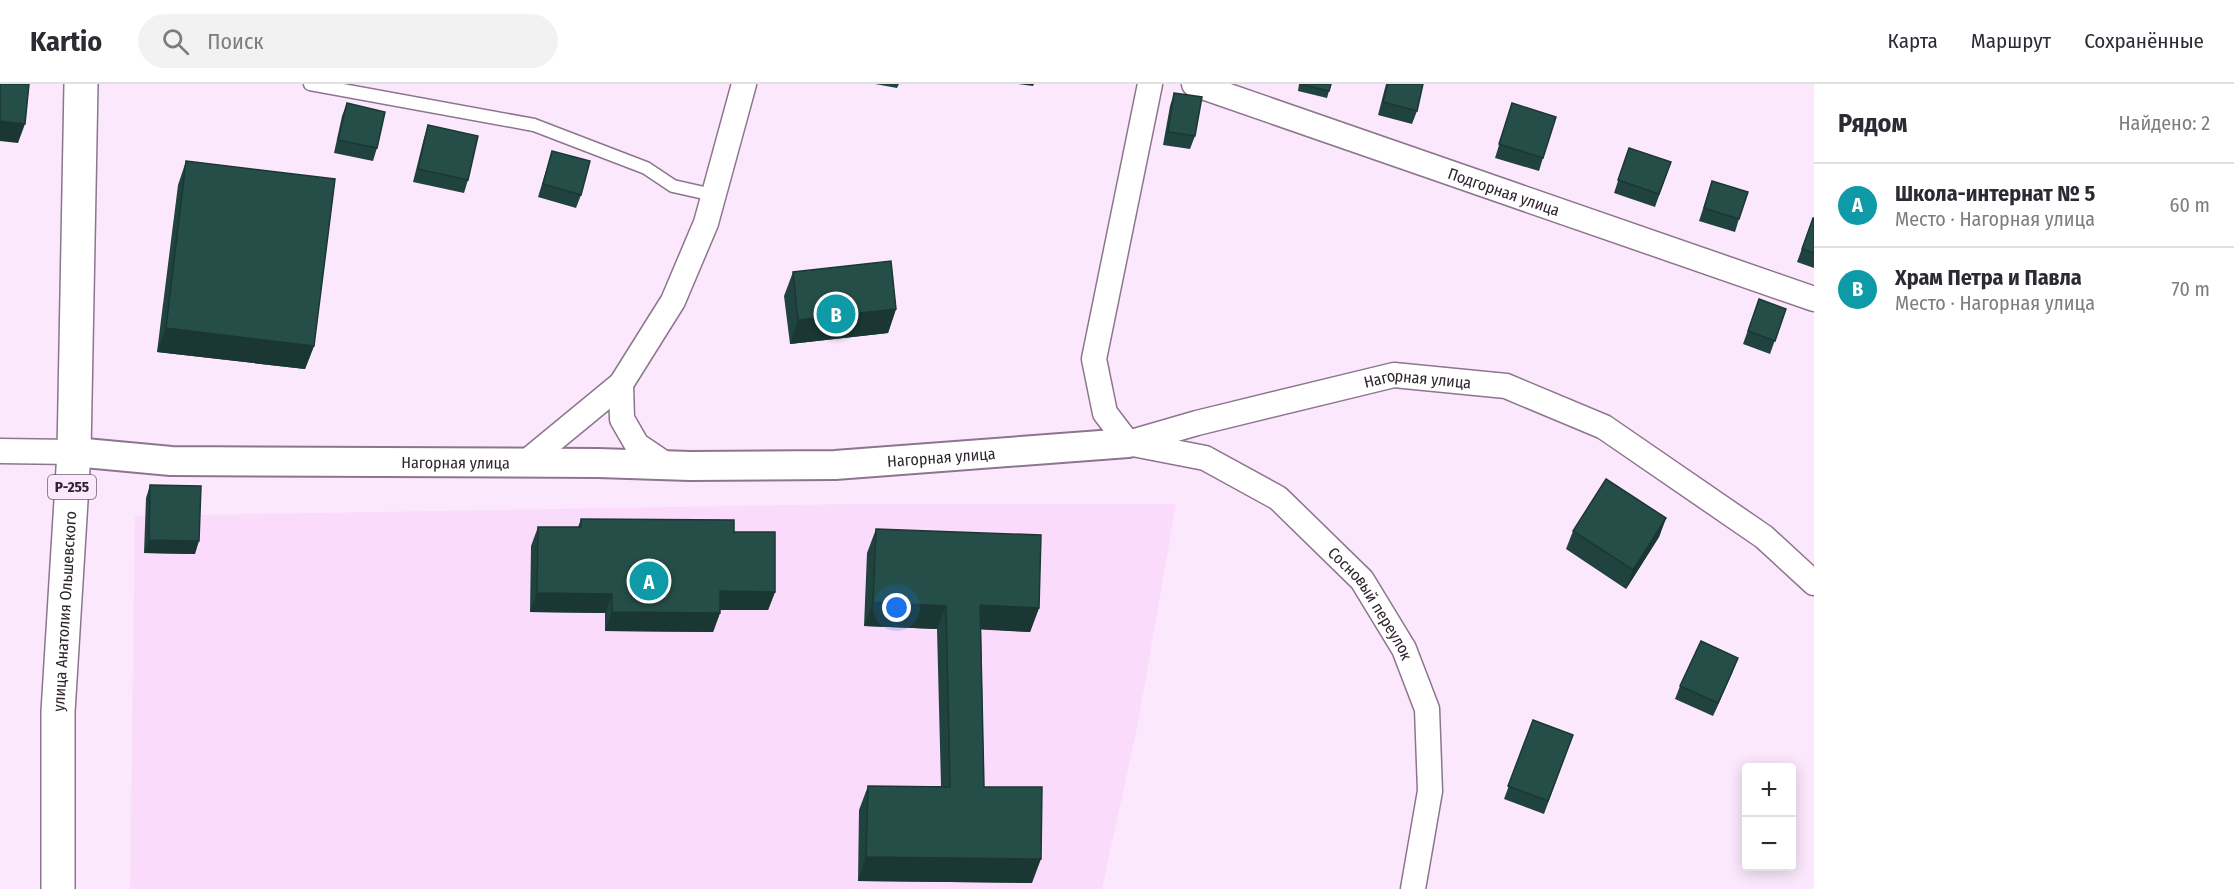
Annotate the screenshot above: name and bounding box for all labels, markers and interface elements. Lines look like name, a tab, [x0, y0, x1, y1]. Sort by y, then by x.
search box	[138, 14, 558, 68]
text: Kartio	[30, 25, 102, 58]
icon: search	[159, 25, 192, 58]
text: Поиск	[207, 28, 264, 55]
text: Карта	[1888, 28, 1938, 54]
text: Маршрут	[1971, 28, 2051, 54]
text: Сохранённые	[2084, 28, 2204, 54]
text: Рядом	[1838, 108, 1907, 139]
text: Найдено: 2	[2118, 111, 2210, 135]
street label: Подгорная улица	[1445, 164, 1562, 220]
text: Школа-интернат № 5	[1895, 180, 2095, 207]
text: A	[1852, 193, 1863, 217]
text: 60 m	[2170, 193, 2210, 217]
text: Место · Нагорная улица	[1895, 207, 2095, 231]
text: Храм Петра и Павла	[1895, 264, 2082, 291]
text: B	[1852, 277, 1863, 301]
text: 70 m	[2172, 277, 2210, 301]
text: Место · Нагорная улица	[1895, 291, 2095, 315]
pin: B	[816, 292, 856, 336]
street label: Нагорная улица	[1362, 366, 1472, 393]
street label: Нагорная улица	[886, 444, 996, 471]
street label: Нагорная улица	[401, 453, 510, 473]
road number: Р-255	[48, 475, 96, 499]
street label: улица Анатолия Ольшевского	[49, 510, 80, 712]
street label: Сосновый переулок	[1324, 543, 1416, 663]
pin: A	[630, 558, 668, 604]
your location	[882, 593, 911, 622]
map controls	[1742, 763, 1796, 871]
button: +	[1742, 763, 1796, 817]
button: −	[1742, 817, 1796, 871]

